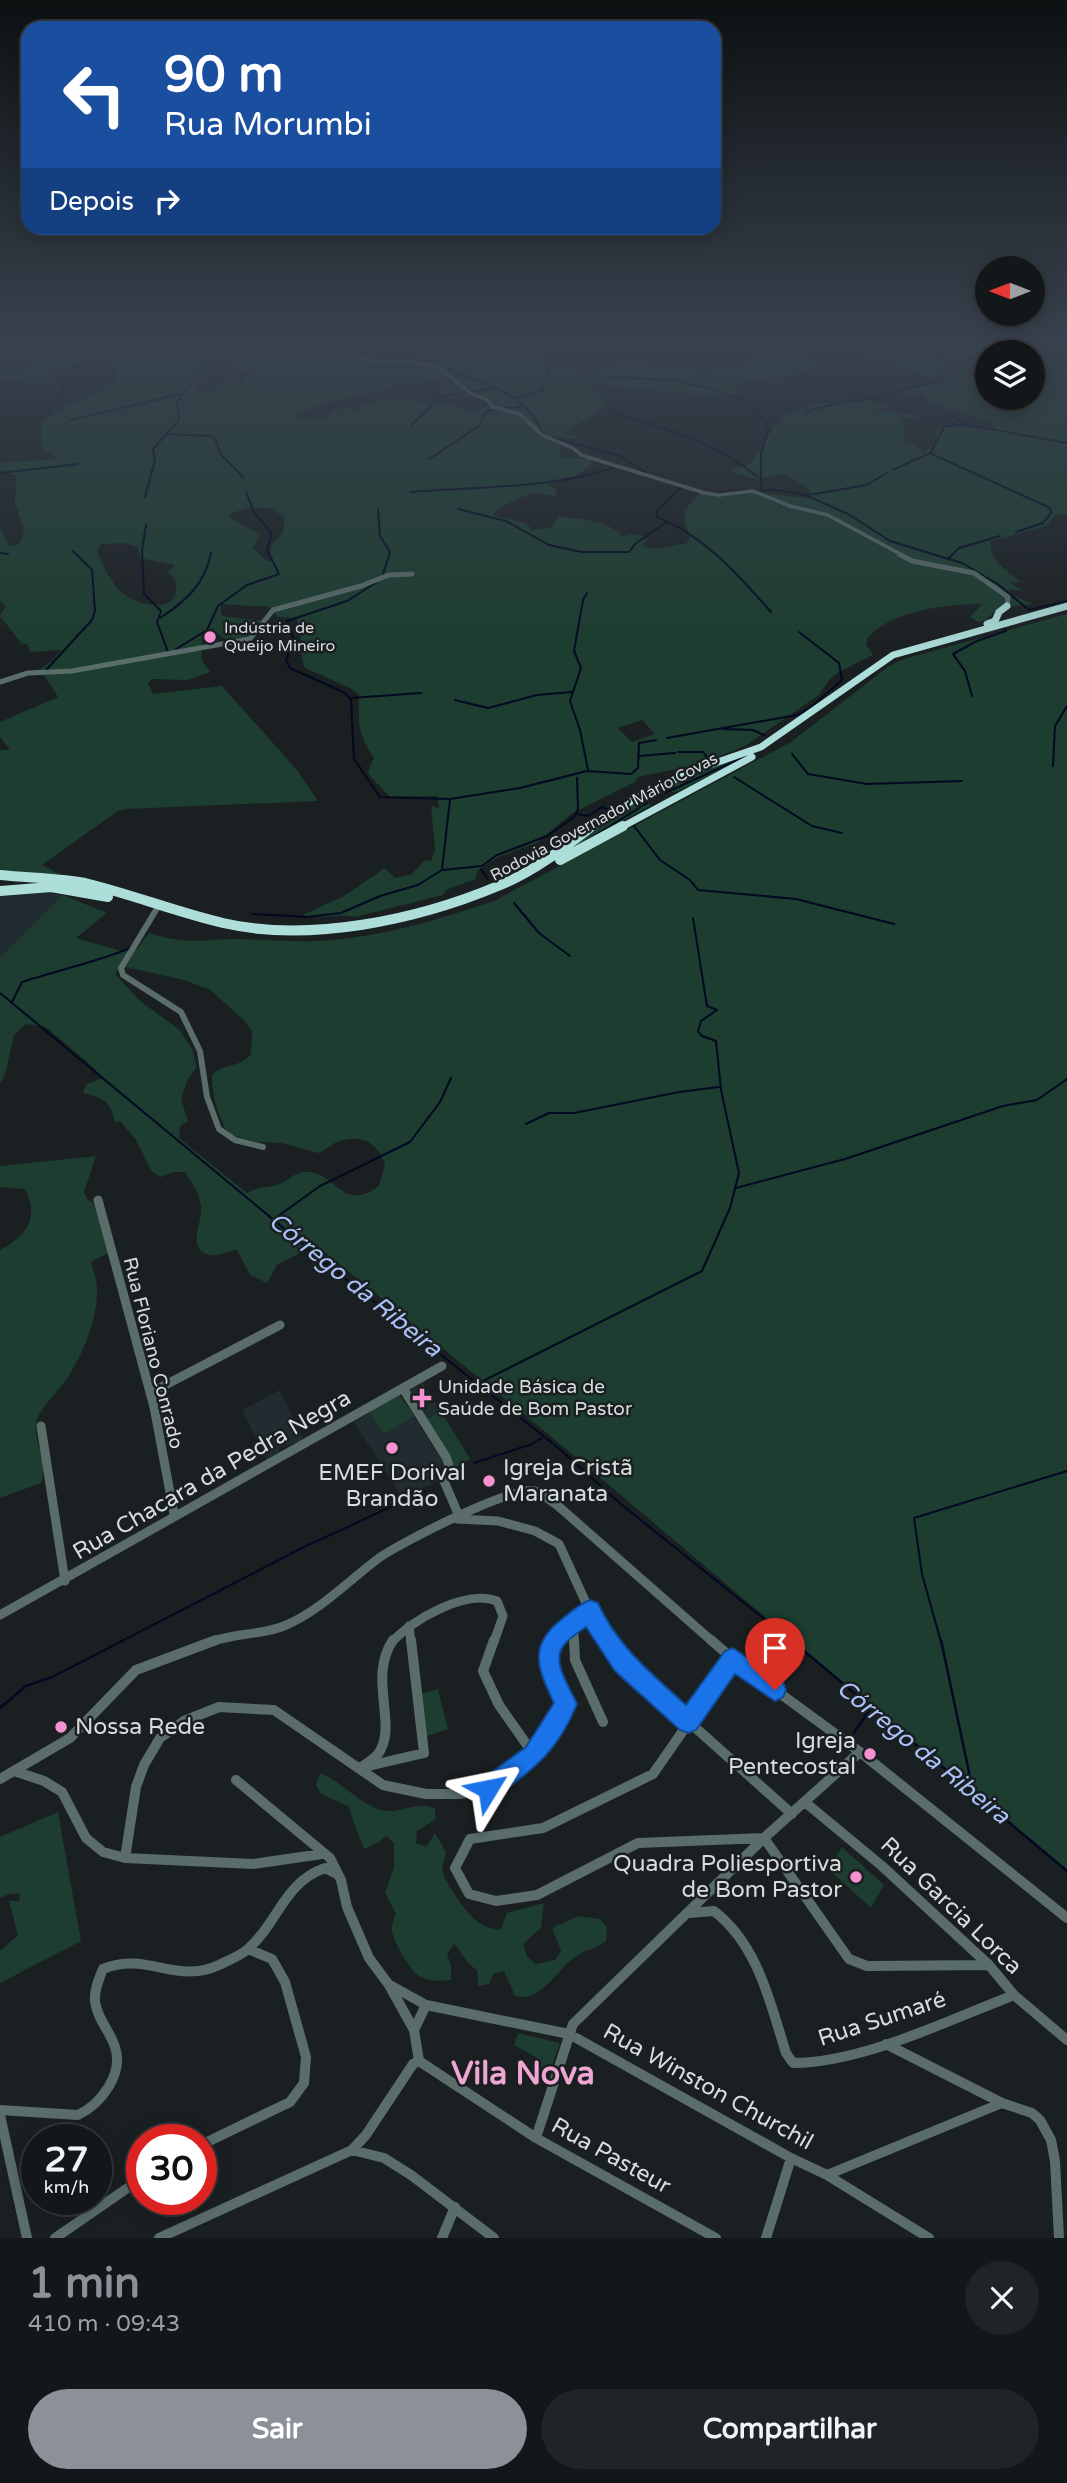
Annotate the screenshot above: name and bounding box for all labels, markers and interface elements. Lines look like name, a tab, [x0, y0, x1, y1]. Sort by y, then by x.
text: 90 m	[164, 46, 283, 105]
icon: left	[49, 49, 140, 140]
text: Rua Morumbi	[164, 106, 372, 144]
icon: right	[148, 182, 186, 220]
text: Depois	[49, 186, 134, 217]
north arrow	[975, 256, 1045, 326]
map controls	[975, 256, 1045, 410]
button: layers	[975, 340, 1045, 410]
place label: Indústria de Queijo Mineiro	[224, 618, 335, 656]
marker: Indústria de Queijo Mineiro	[202, 629, 218, 645]
street label: Rodovia Governador Mário Covas	[487, 748, 721, 886]
water label: Córrego da Ribeira	[263, 1206, 448, 1364]
street label: Rua Floriano Conrado	[119, 1255, 187, 1451]
place label: Unidade Básica de Saúde de Bom Pastor	[438, 1376, 633, 1420]
street label: Rua Chacara da Pedra Negra	[68, 1384, 356, 1566]
marker: Unidade Básica de Saúde de Bom Pastor	[412, 1388, 432, 1408]
marker: EMEF Dorival Brandão	[384, 1440, 400, 1456]
place label: Igreja Cristã Maranata	[503, 1454, 633, 1508]
place label: EMEF Dorival Brandão	[318, 1459, 466, 1513]
marker: Igreja Cristã Maranata	[481, 1473, 497, 1489]
pin	[745, 1618, 805, 1690]
icon: arrive	[756, 1629, 794, 1667]
water label: Córrego da Ribeira	[831, 1673, 1016, 1831]
place label: Nossa Rede	[75, 1713, 205, 1741]
marker: Nossa Rede	[53, 1719, 69, 1735]
place label: Igreja Pentecostal	[728, 1727, 856, 1781]
marker: Igreja Pentecostal	[862, 1746, 878, 1762]
position arrow	[451, 1752, 525, 1826]
street label: Rua Garcia Lorca	[874, 1831, 1028, 1981]
place label: Quadra Poliesportiva de Bom Pastor	[613, 1850, 842, 1904]
marker: Quadra Poliesportiva de Bom Pastor	[848, 1869, 864, 1885]
street label: Rua Sumaré	[815, 1985, 949, 2053]
street label: Rua Winston Churchil	[598, 2018, 818, 2156]
district label: Vila Nova	[451, 2055, 595, 2093]
street label: Rua Pasteur	[546, 2112, 676, 2200]
speed limit sign: 30	[126, 2124, 217, 2215]
text: 27	[45, 2139, 88, 2181]
text: km/h	[44, 2176, 89, 2198]
text: 1 min	[28, 2258, 140, 2309]
button: close	[965, 2261, 1039, 2335]
text: 410 m · 09:43	[28, 2310, 180, 2338]
button: Sair	[28, 2389, 527, 2469]
button: Compartilhar	[541, 2389, 1039, 2469]

